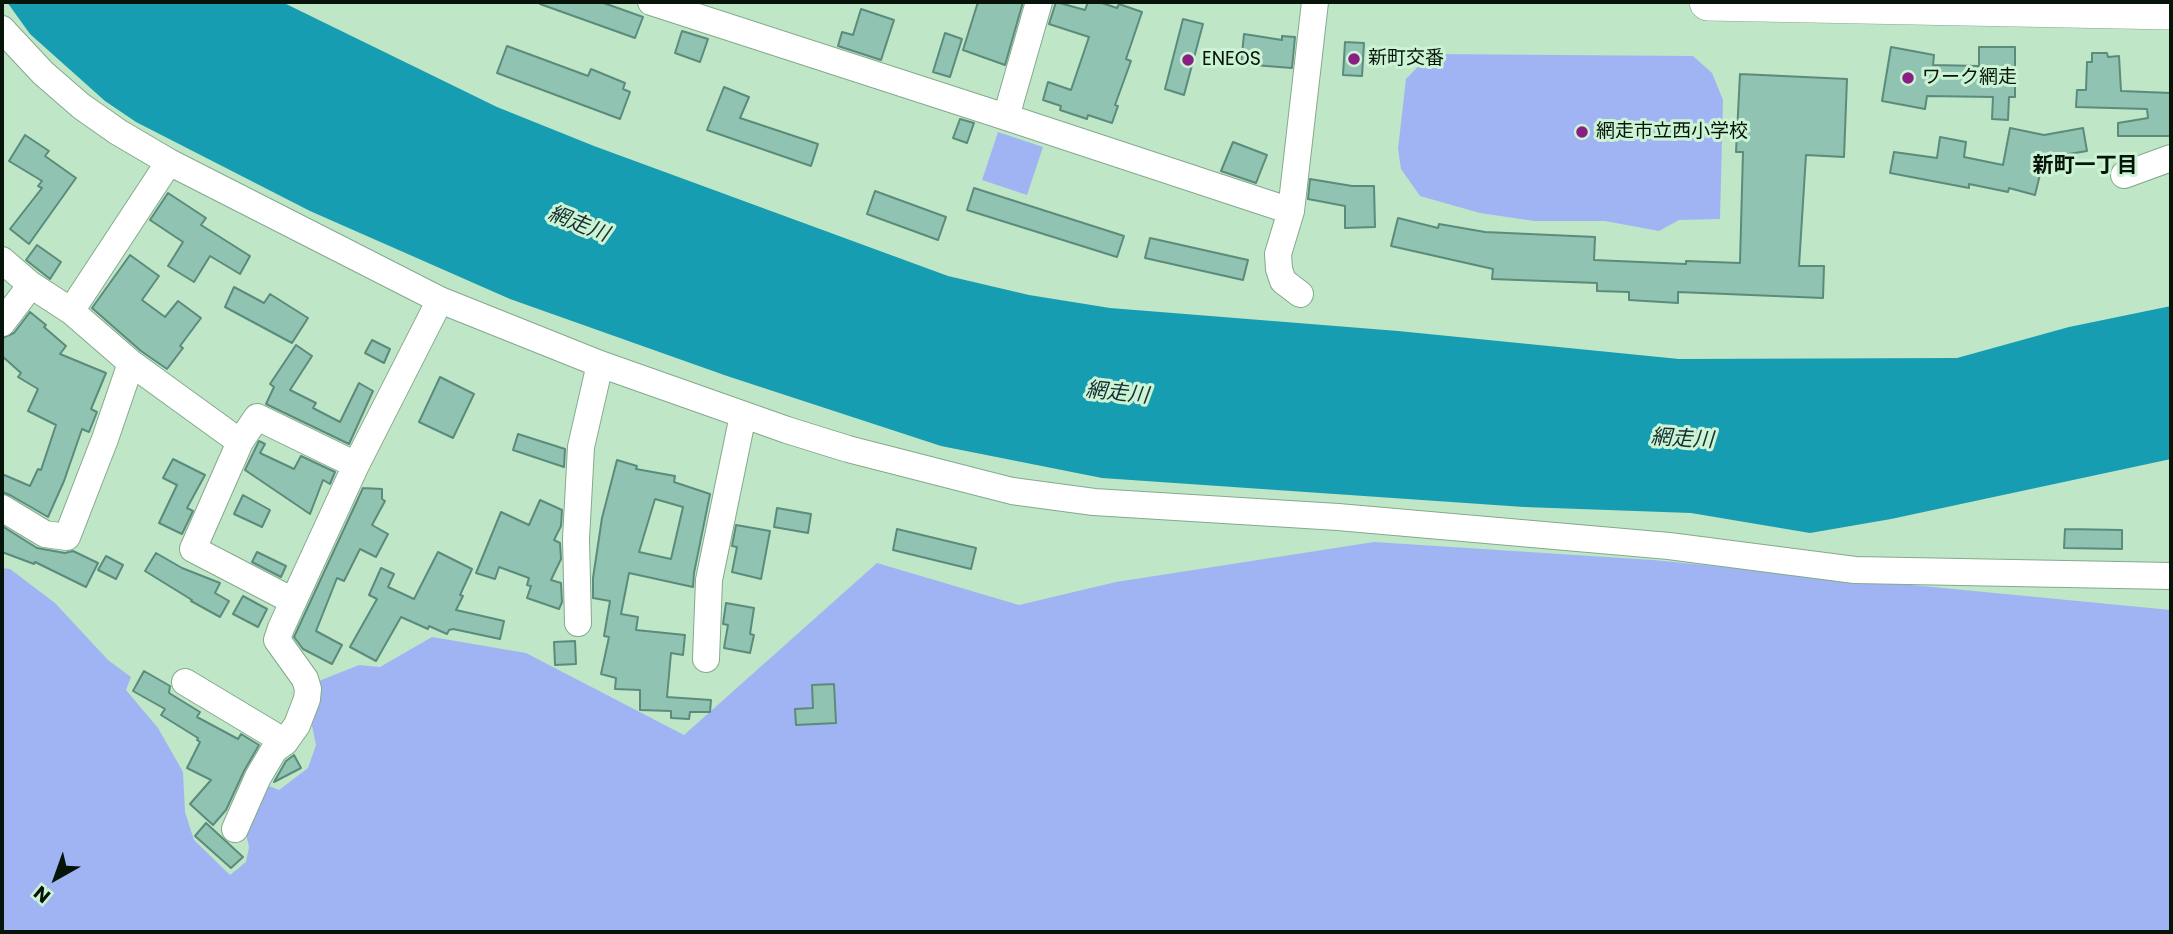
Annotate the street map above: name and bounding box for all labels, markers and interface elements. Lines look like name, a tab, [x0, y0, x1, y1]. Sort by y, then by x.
place label: 新町交番	[1368, 48, 1444, 70]
place label: ENEOS	[1202, 49, 1261, 71]
marker: 新町交番	[1346, 51, 1362, 67]
marker: ENEOS	[1180, 52, 1196, 68]
place label: ワーク網走	[1922, 67, 2017, 89]
marker: ワーク網走	[1900, 70, 1916, 86]
place label: 網走市立西小学校	[1596, 121, 1748, 143]
marker: 網走市立西小学校	[1574, 124, 1590, 140]
district label: 新町一丁目	[2033, 154, 2137, 180]
water label: 網走川	[544, 202, 612, 248]
water label: 網走川	[1084, 378, 1150, 410]
water label: 網走川	[1650, 426, 1714, 454]
north arrow	[21, 843, 91, 913]
text: N	[28, 880, 56, 909]

